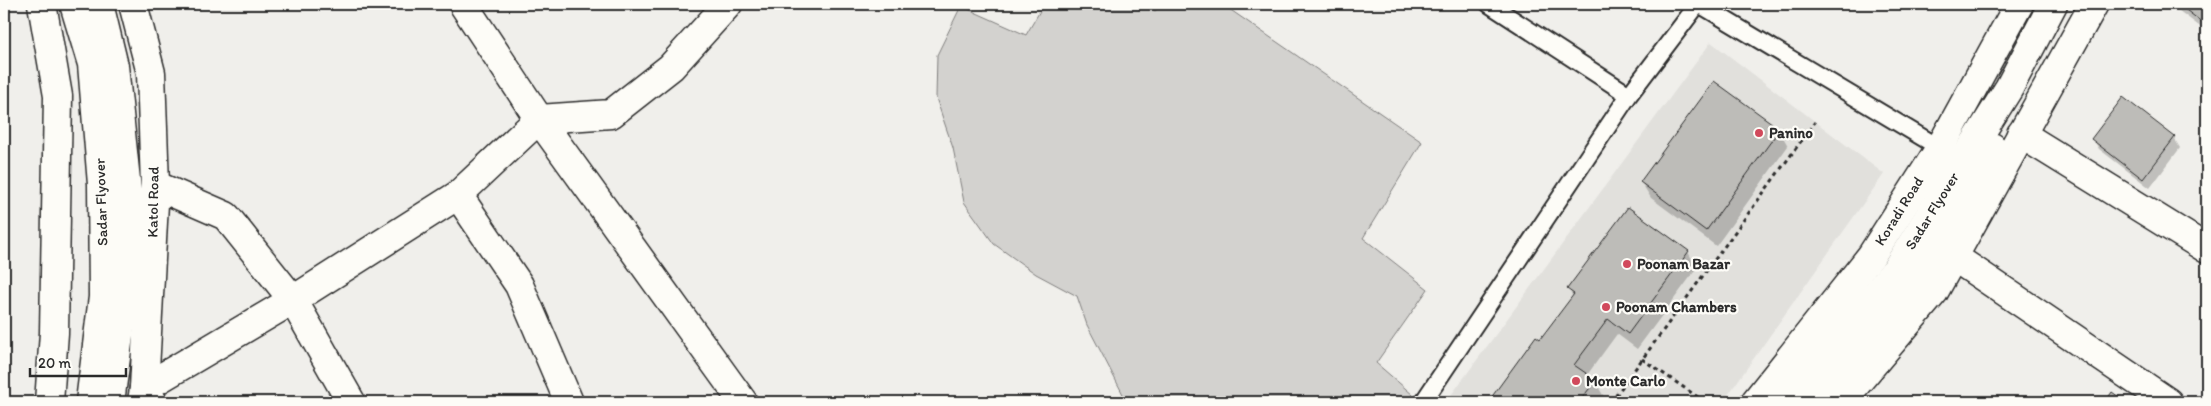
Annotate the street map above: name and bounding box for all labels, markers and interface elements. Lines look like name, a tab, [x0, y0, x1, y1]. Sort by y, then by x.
place label: Panino	[1769, 124, 1813, 142]
marker: Panino	[1753, 127, 1765, 139]
street label: Sadar Flyover	[90, 158, 112, 246]
street label: Katol Road	[143, 166, 163, 238]
street label: Sadar Flyover	[1901, 169, 1963, 253]
street label: Koradi Road	[1871, 173, 1927, 249]
place label: Poonam Bazar	[1637, 255, 1731, 273]
marker: Poonam Bazar	[1621, 258, 1633, 270]
place label: Poonam Chambers	[1616, 298, 1737, 316]
marker: Poonam Chambers	[1600, 301, 1612, 313]
scale bar	[30, 346, 126, 378]
text: 20 m	[38, 354, 72, 372]
place label: Monte Carlo	[1586, 372, 1666, 390]
marker: Monte Carlo	[1570, 375, 1582, 387]

